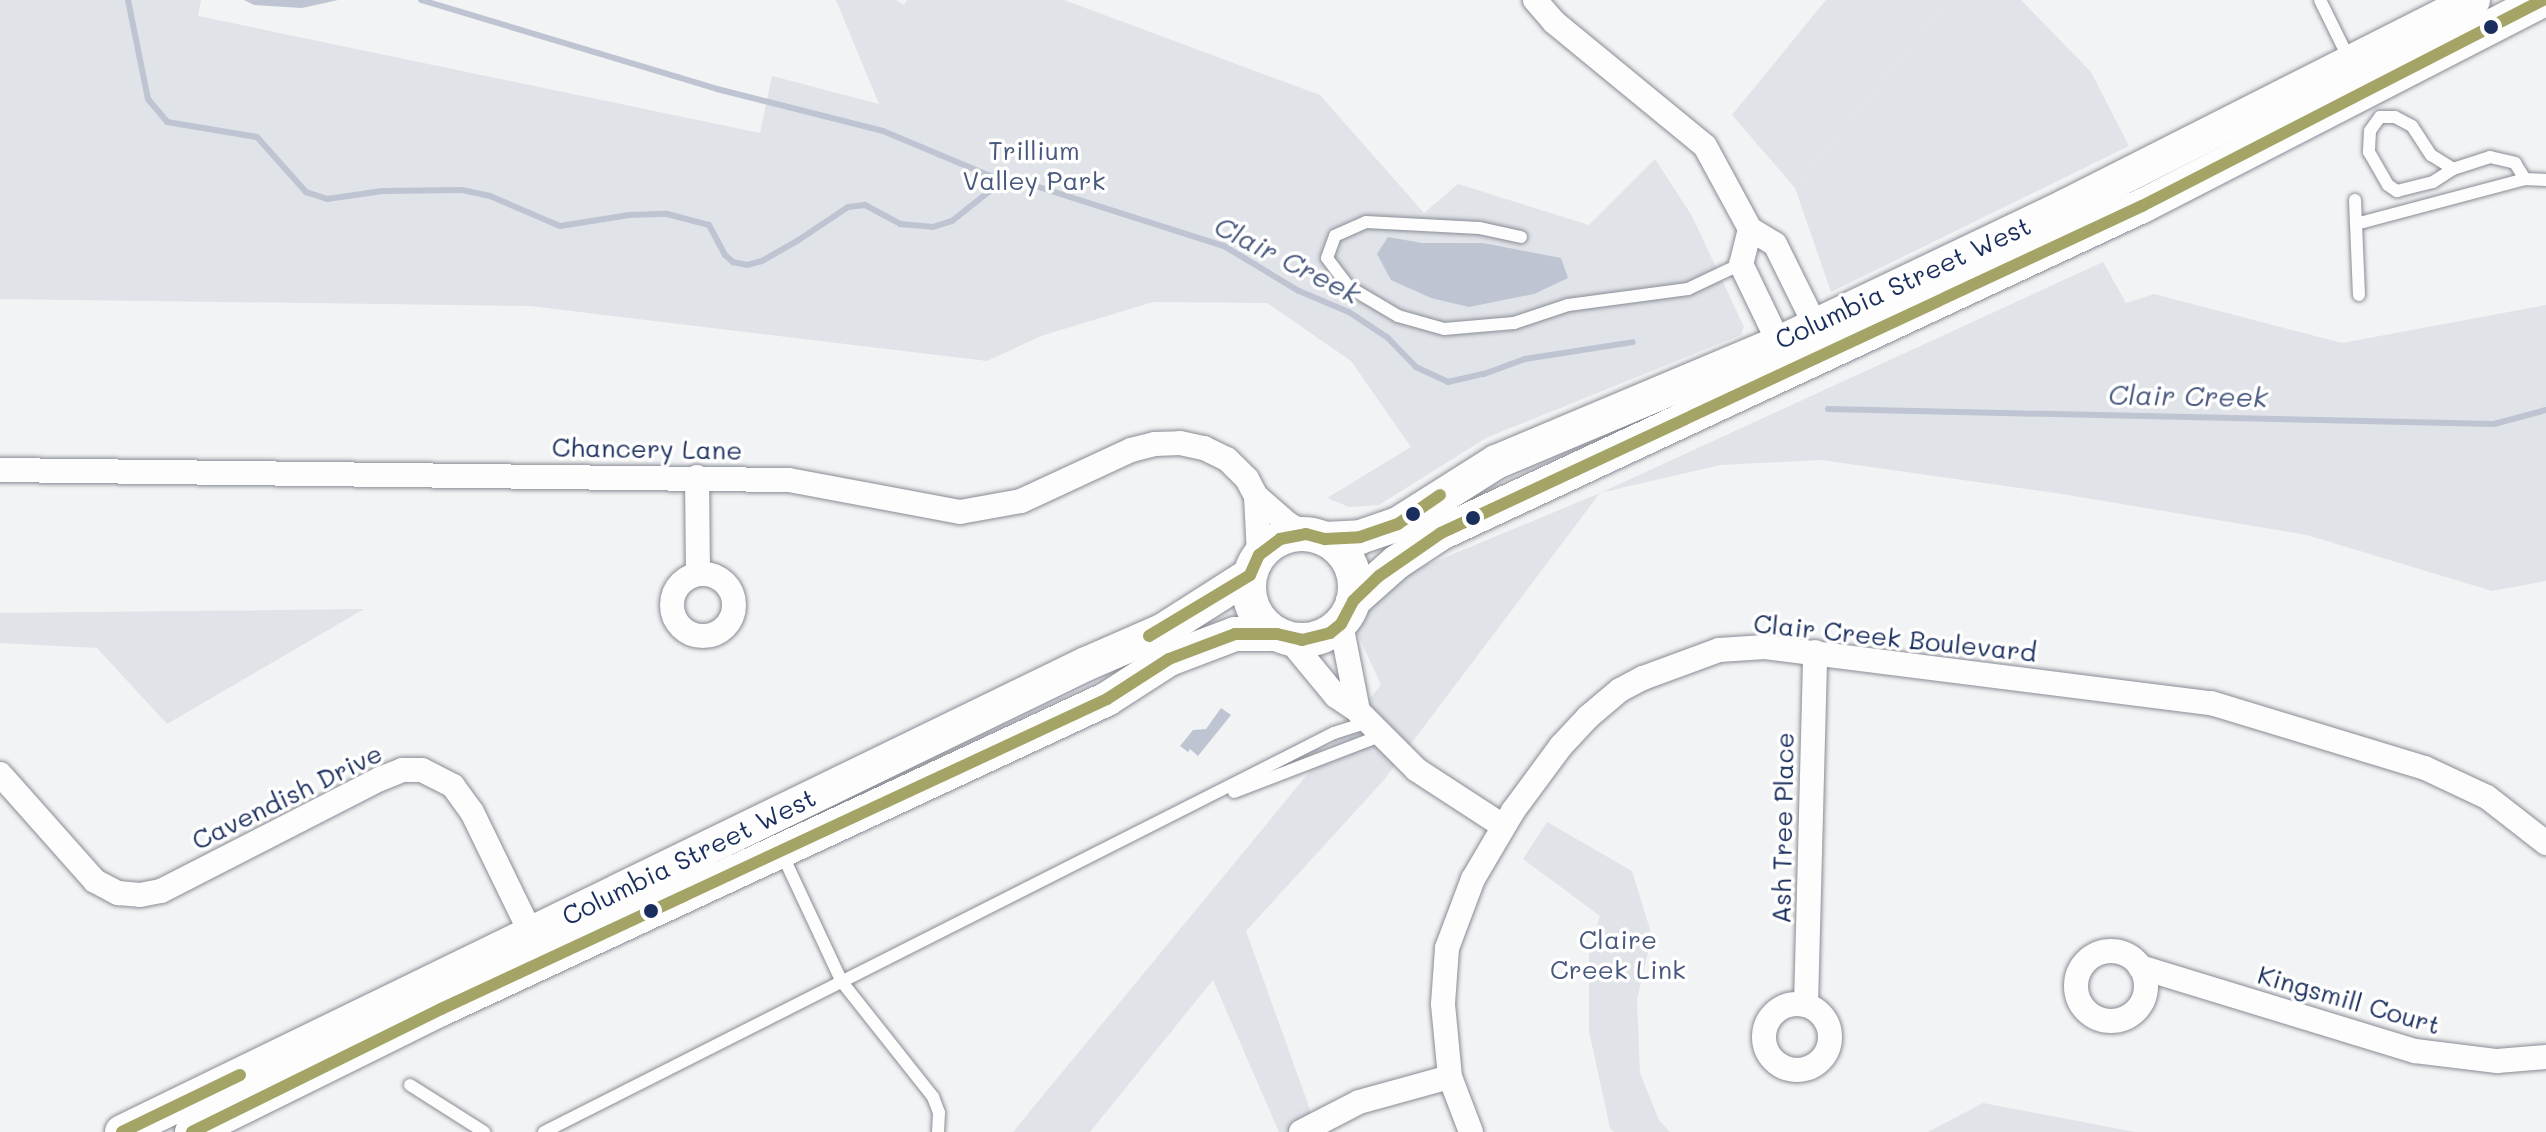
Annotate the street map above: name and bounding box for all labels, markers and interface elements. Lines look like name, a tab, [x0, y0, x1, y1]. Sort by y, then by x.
unlabelled marker	[2483, 19, 2499, 35]
park label: Trillium Valley Park	[963, 135, 1105, 196]
water label: Clair Creek	[1209, 208, 1367, 310]
street label: Columbia Street West	[1770, 210, 2036, 356]
water label: Clair Creek	[2108, 377, 2268, 413]
street label: Chancery Lane	[551, 432, 743, 466]
unlabelled marker	[1405, 506, 1421, 522]
unlabelled marker	[1465, 510, 1481, 526]
street label: Clair Creek Boulevard	[1752, 608, 2038, 668]
street label: Ash Tree Place	[1766, 732, 1800, 924]
street label: Cavendish Drive	[187, 737, 387, 857]
street label: Columbia Street West	[557, 782, 821, 932]
unlabelled marker	[643, 903, 659, 919]
park label: Claire Creek Link	[1550, 924, 1686, 986]
street label: Kingsmill Court	[2254, 959, 2444, 1041]

